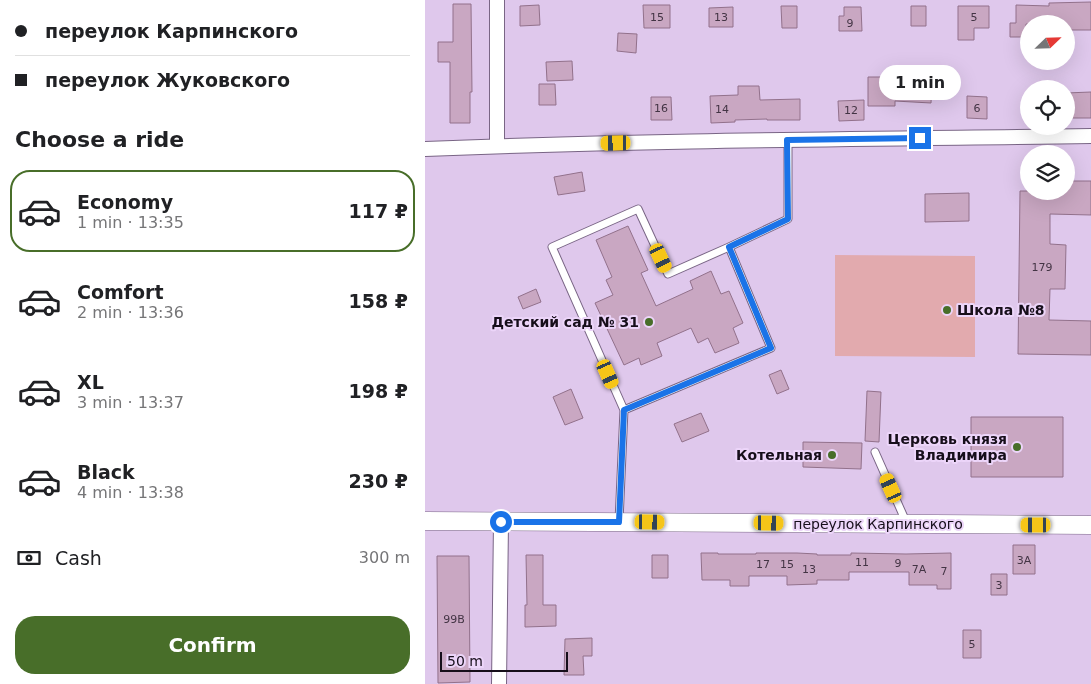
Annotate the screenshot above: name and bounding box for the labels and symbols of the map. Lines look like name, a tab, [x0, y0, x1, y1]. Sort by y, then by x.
house number: 15	[650, 11, 664, 24]
house number: 13	[714, 11, 728, 24]
house number: 5	[971, 11, 978, 24]
north arrow	[1020, 15, 1075, 70]
house number: 9	[847, 17, 854, 30]
callout: 1 min	[879, 66, 961, 100]
house number: 16	[654, 102, 668, 115]
house number: 6	[974, 102, 981, 115]
house number: 14	[715, 103, 729, 116]
house number: 12	[844, 104, 858, 117]
route end	[909, 127, 931, 149]
car	[600, 135, 631, 151]
car	[647, 241, 674, 275]
house number: 179	[1032, 261, 1053, 274]
place label: Школа №8	[957, 302, 1045, 318]
marker: Школа №8	[941, 304, 953, 316]
place label: Детский сад № 31	[492, 314, 639, 330]
marker: Детский сад № 31	[643, 316, 655, 328]
car	[595, 357, 620, 391]
place label: Церковь князя Владимира	[888, 431, 1007, 463]
marker: Церковь князя Владимира	[1011, 441, 1023, 453]
place label: Котельная	[736, 447, 822, 463]
marker: Котельная	[826, 449, 838, 461]
car	[878, 471, 903, 505]
route start	[490, 511, 512, 533]
car	[634, 514, 665, 530]
car	[753, 515, 784, 531]
street label: переулок Карпинского	[793, 516, 963, 532]
car	[1021, 518, 1051, 533]
house number: 3А	[1017, 554, 1032, 567]
house number: 11	[855, 556, 869, 569]
house number: 9	[895, 557, 902, 570]
house number: 17	[756, 558, 770, 571]
house number: 15	[780, 558, 794, 571]
house number: 13	[802, 563, 816, 576]
house number: 7А	[912, 563, 927, 576]
house number: 7	[941, 565, 948, 578]
house number: 3	[996, 579, 1003, 592]
house number: 99В	[443, 613, 465, 626]
house number: 5	[969, 638, 976, 651]
scale bar	[440, 649, 567, 672]

